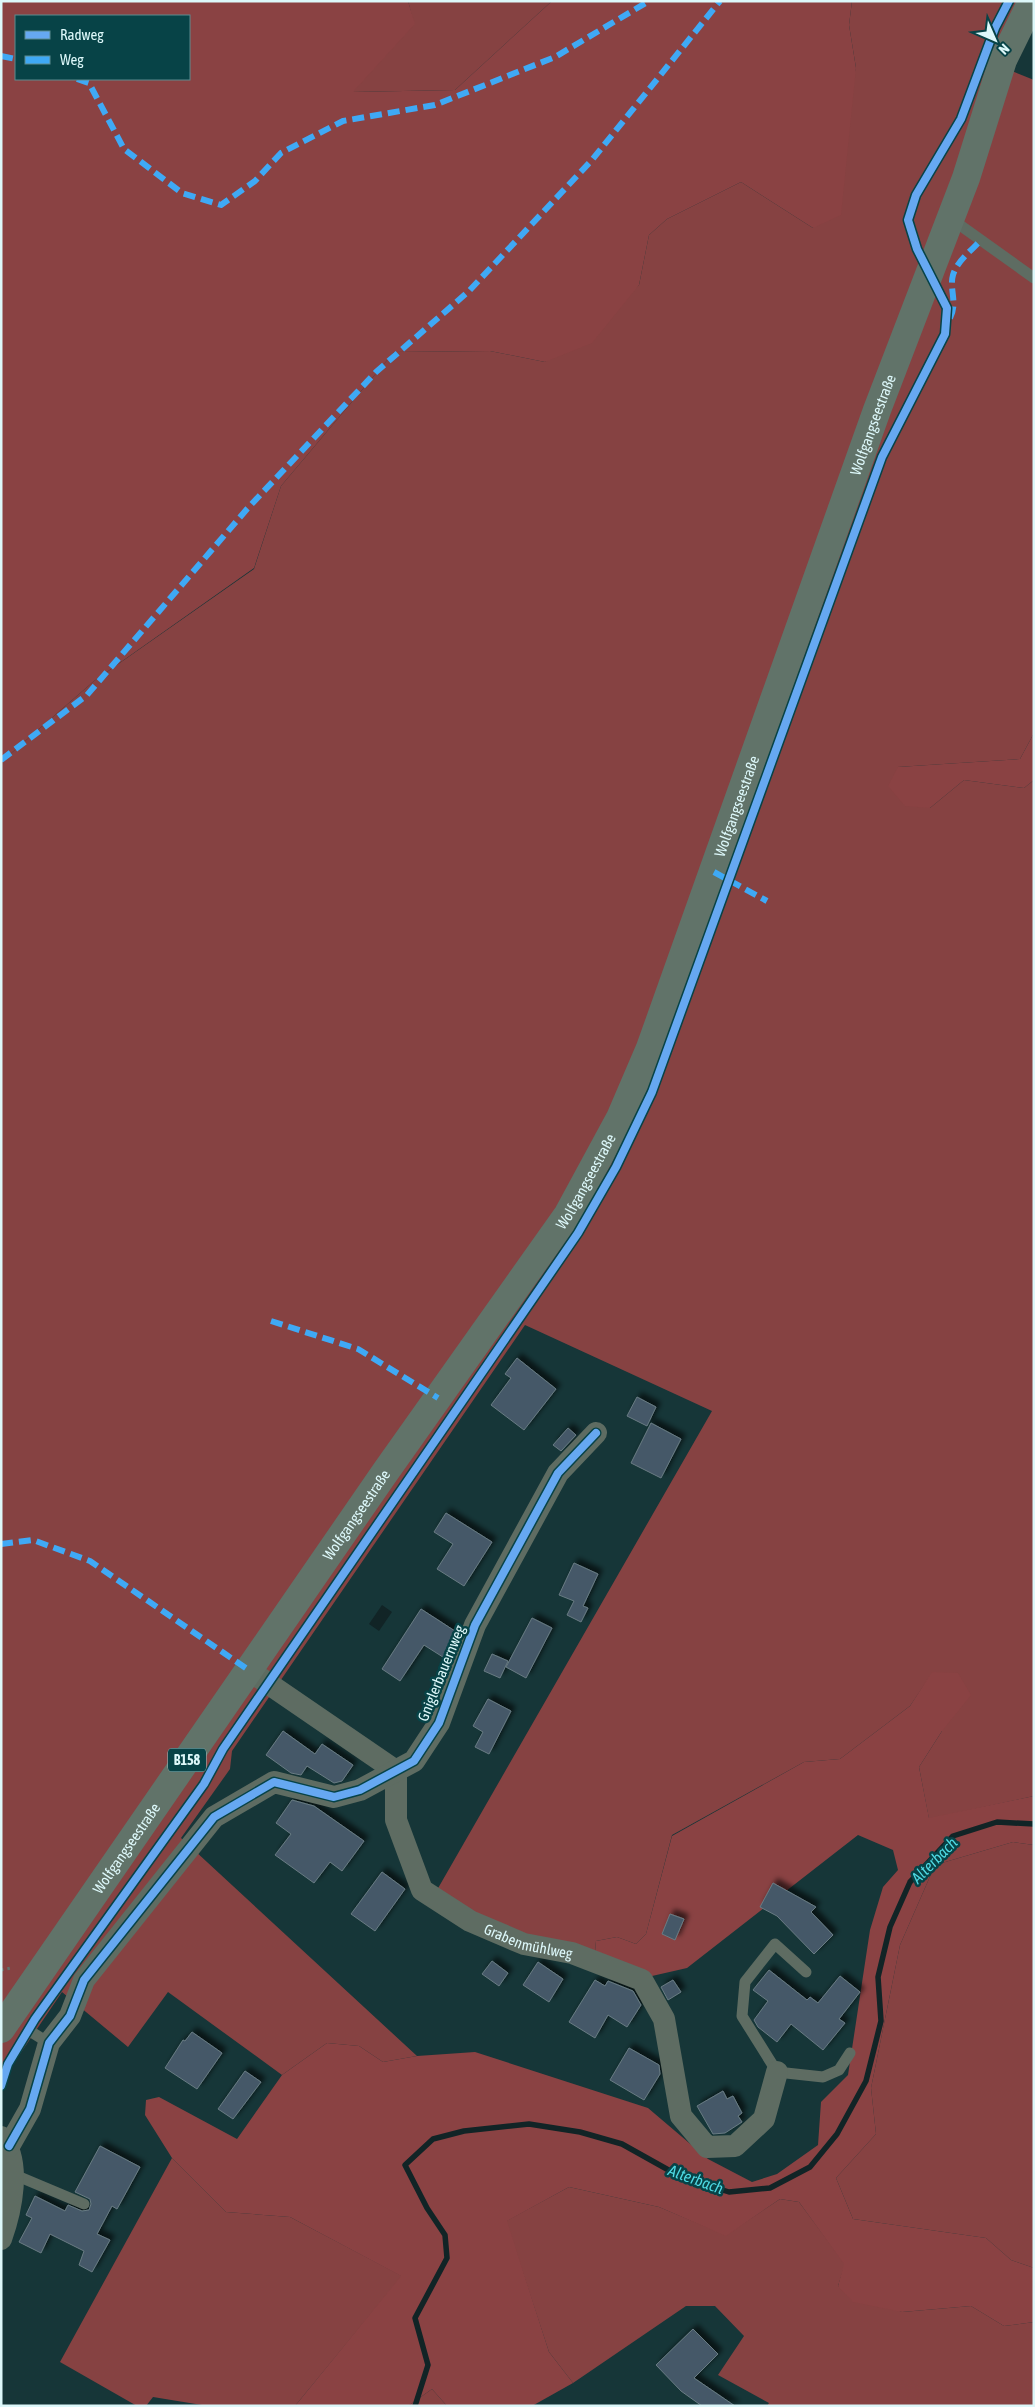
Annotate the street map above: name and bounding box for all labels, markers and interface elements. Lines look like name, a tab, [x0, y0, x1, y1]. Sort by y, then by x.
legend	[15, 15, 190, 80]
north arrow	[970, 15, 1020, 65]
text: Radweg	[60, 26, 104, 43]
text: N	[996, 41, 1013, 58]
text: Weg	[60, 51, 84, 68]
street label: Wolfgangseestraße	[846, 372, 898, 477]
street label: Wolfgangseestraße	[710, 753, 762, 859]
street label: Wolfgangseestraße	[552, 1131, 618, 1232]
street label: Wolfgangseestraße	[319, 1466, 393, 1563]
street label: Gniglerbauernweg	[414, 1622, 468, 1724]
road number: B158	[168, 1748, 206, 1772]
street label: Wolfgangseestraße	[89, 1799, 163, 1896]
water label: Alterbach	[907, 1833, 961, 1887]
street label: Grabenmühlweg	[482, 1920, 575, 1962]
water label: Alterbach	[665, 2160, 726, 2197]

